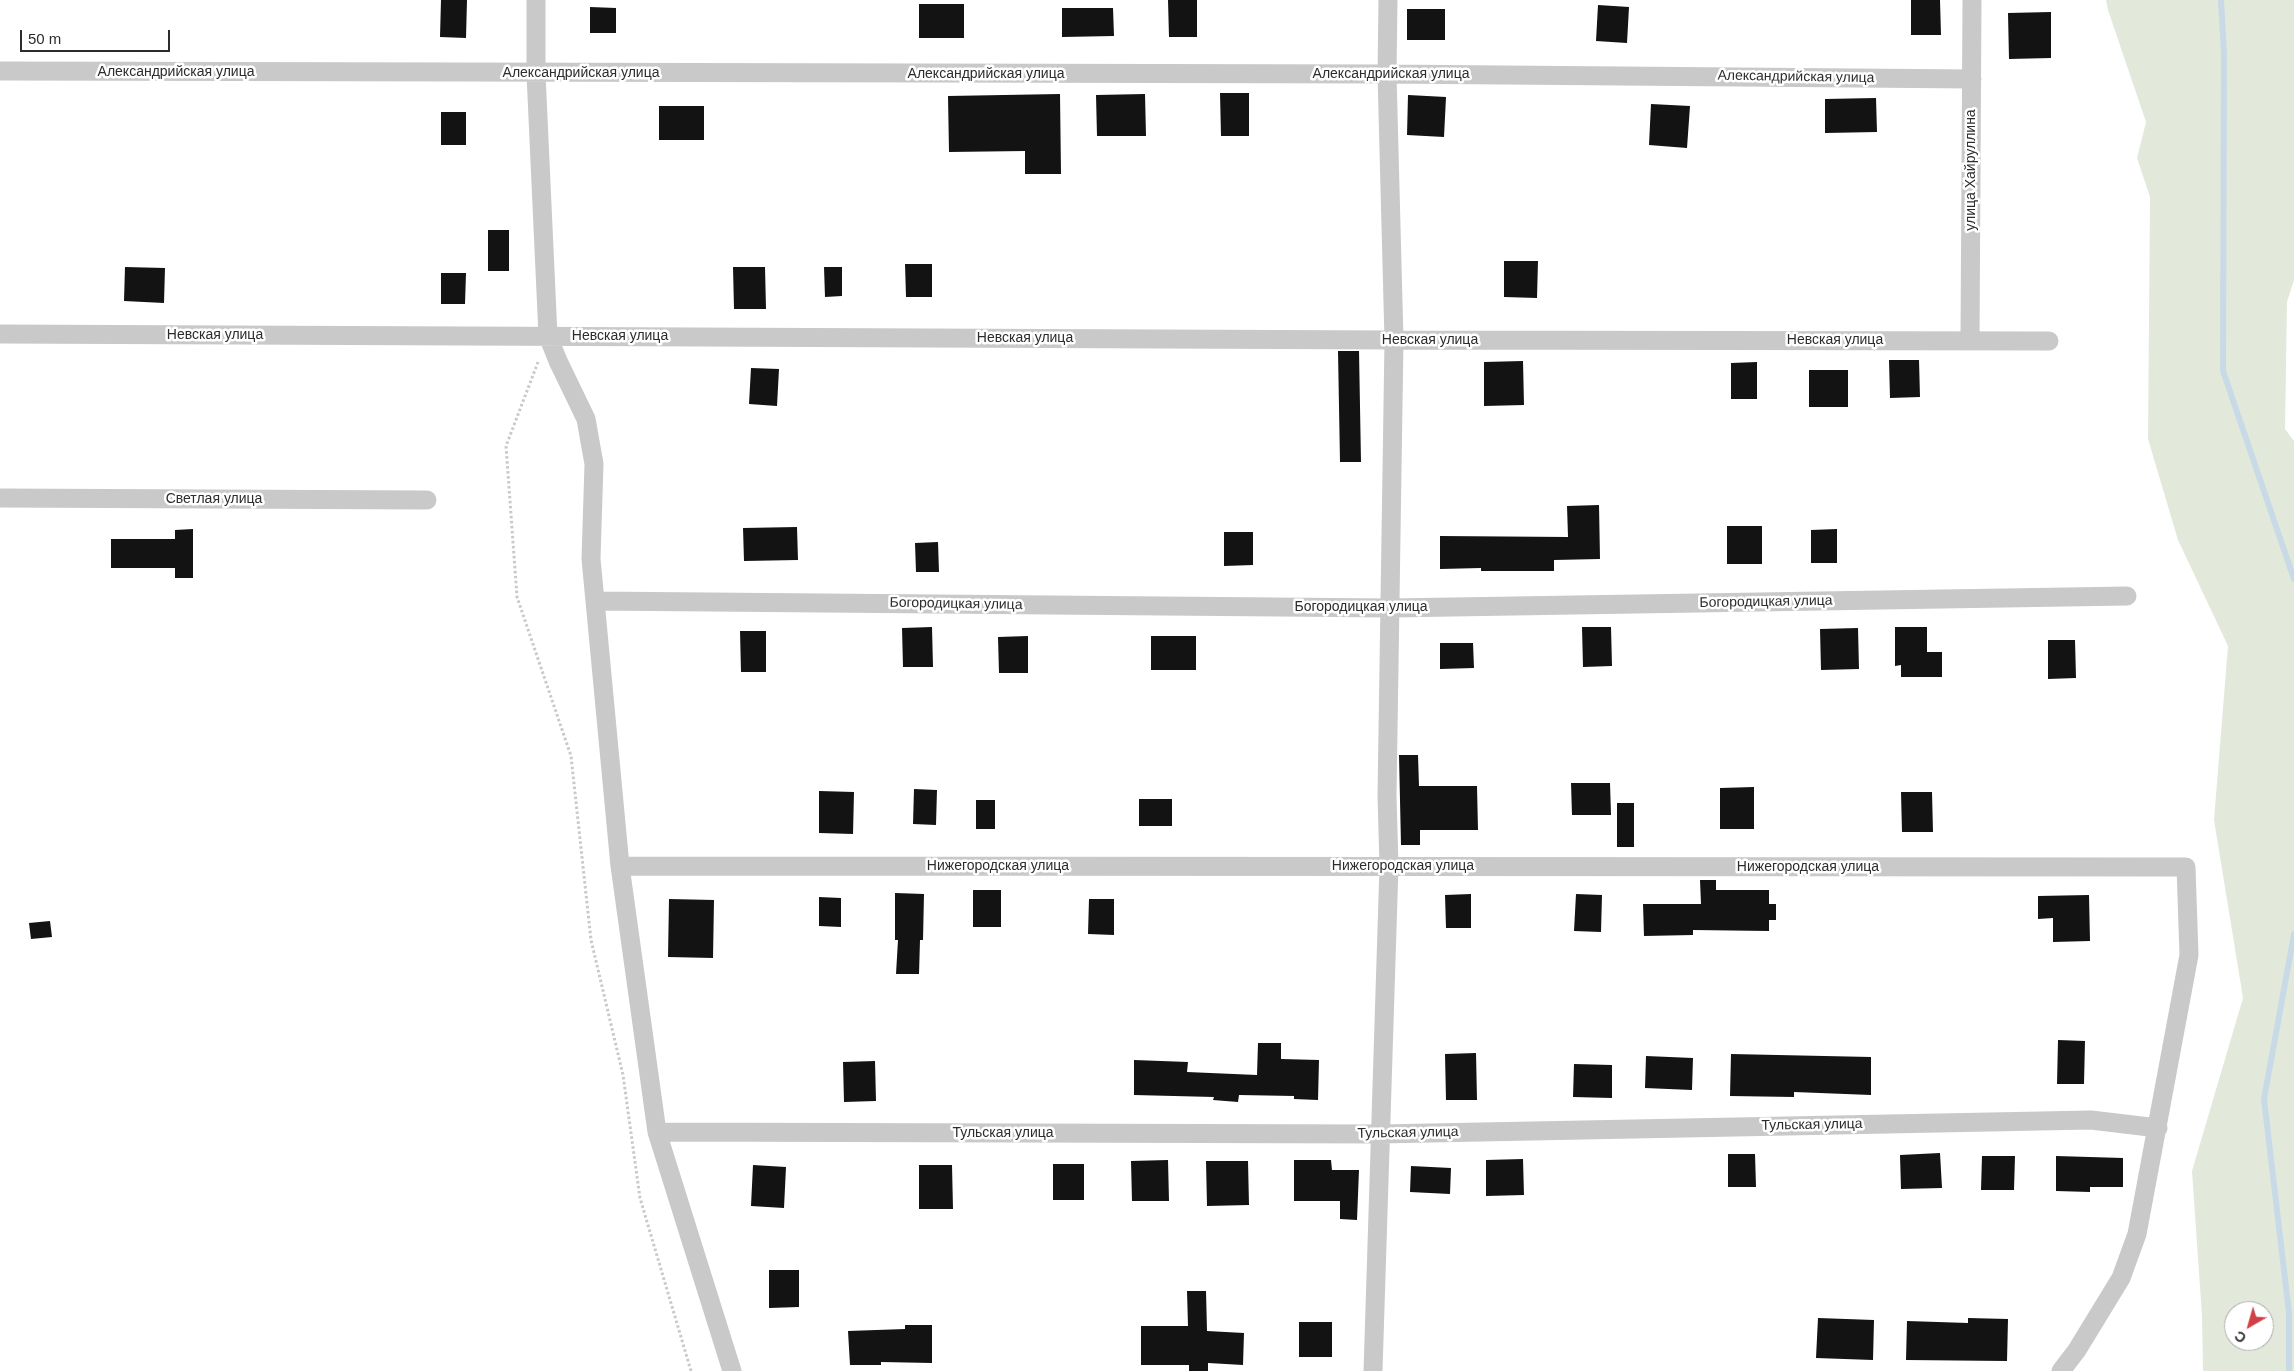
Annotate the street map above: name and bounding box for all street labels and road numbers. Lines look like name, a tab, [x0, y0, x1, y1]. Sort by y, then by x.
street label: Александрийская улица	[98, 64, 254, 80]
street label: Александрийская улица	[503, 65, 659, 81]
street label: Александрийская улица	[908, 66, 1064, 82]
street label: Александрийская улица	[1313, 66, 1469, 82]
street label: Александрийская улица	[1717, 67, 1875, 87]
street label: улица Хайруллина	[1963, 109, 1979, 231]
street label: Невская улица	[167, 327, 263, 343]
street label: Невская улица	[572, 328, 668, 344]
street label: Невская улица	[977, 330, 1073, 346]
street label: Невская улица	[1382, 332, 1478, 348]
street label: Невская улица	[1787, 332, 1883, 348]
street label: Светлая улица	[166, 491, 262, 507]
street label: Богородицкая улица	[1699, 592, 1833, 612]
street label: Богородицкая улица	[889, 594, 1023, 614]
street label: Богородицкая улица	[1294, 599, 1428, 615]
street label: Нижегородская улица	[927, 858, 1069, 874]
street label: Нижегородская улица	[1332, 858, 1474, 874]
street label: Нижегородская улица	[1737, 859, 1879, 875]
street label: Тульская улица	[1761, 1116, 1863, 1134]
street label: Тульская улица	[1357, 1124, 1459, 1142]
street label: Тульская улица	[952, 1125, 1054, 1141]

